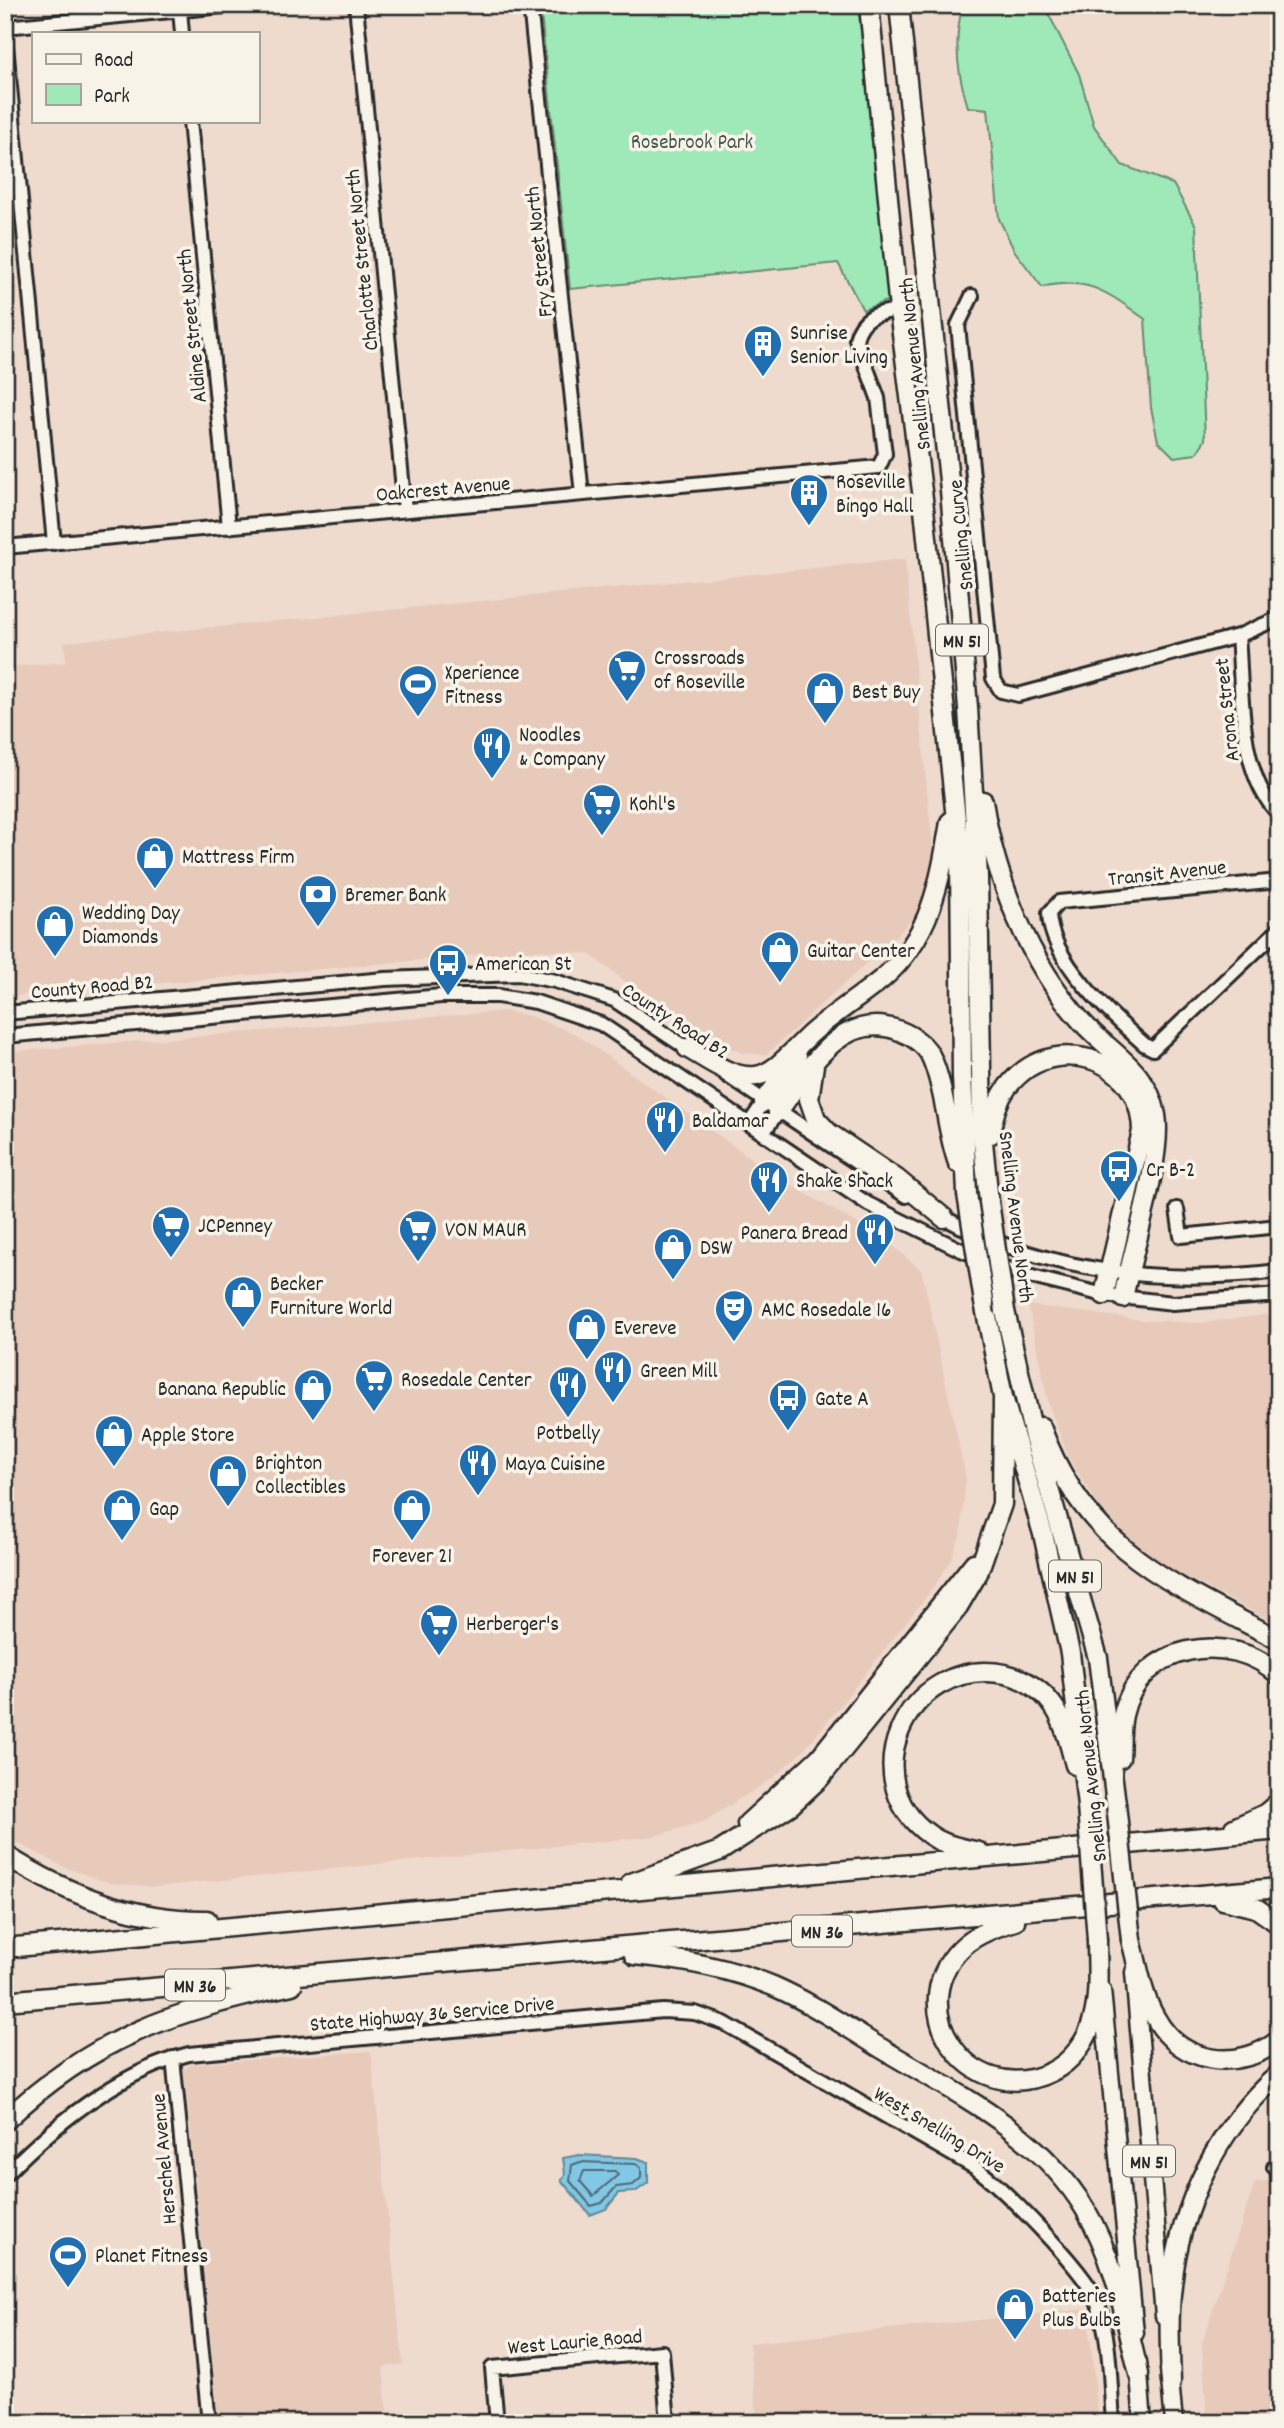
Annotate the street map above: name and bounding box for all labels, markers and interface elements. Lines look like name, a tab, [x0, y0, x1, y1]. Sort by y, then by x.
legend	[32, 32, 259, 122]
text: Road	[94, 47, 133, 77]
text: Park	[94, 83, 130, 113]
park label: Rosebrook Park	[631, 129, 753, 159]
street label: Charlotte Street North	[340, 167, 388, 352]
street label: Fry Street North	[519, 185, 563, 318]
street label: Aldine Street North	[171, 247, 217, 404]
street label: Snelling Avenue North	[893, 276, 941, 451]
place label: Sunrise Senior Living	[790, 320, 888, 374]
building icon: Sunrise Senior Living	[742, 323, 784, 378]
place label: Roseville Bingo Hall	[836, 469, 913, 523]
street label: Oakcrest Avenue	[375, 470, 512, 512]
building icon: Roseville Bingo Hall	[788, 472, 830, 527]
street label: Snelling Curve	[942, 478, 984, 591]
road number: MN 51	[936, 624, 988, 656]
place label: Crossroads of Roseville	[654, 645, 745, 699]
supermarket icon: Crossroads of Roseville	[606, 648, 648, 703]
street label: Arona Street	[1209, 656, 1249, 763]
place label: Xperience Fitness	[445, 660, 520, 714]
sports icon: Xperience Fitness	[397, 663, 439, 718]
shop icon: Best Buy	[804, 670, 846, 725]
place label: Best Buy	[852, 679, 921, 709]
place label: Noodles & Company	[519, 722, 605, 776]
restaurant icon: Noodles & Company	[471, 725, 513, 780]
supermarket icon: Kohl's	[581, 782, 623, 837]
place label: Kohl's	[629, 791, 676, 821]
shop icon: Mattress Firm	[134, 835, 176, 890]
place label: Mattress Firm	[182, 844, 295, 874]
street label: Transit Avenue	[1107, 854, 1228, 896]
bank icon: Bremer Bank	[297, 873, 339, 928]
place label: Bremer Bank	[345, 882, 446, 912]
place label: Wedding Day Diamonds	[82, 900, 180, 954]
shop icon: Wedding Day Diamonds	[34, 903, 76, 958]
shop icon: Guitar Center	[759, 929, 801, 984]
place label: Guitar Center	[807, 938, 915, 968]
bus stop icon: American St	[427, 942, 469, 997]
place label: American St	[475, 951, 572, 981]
street label: County Road B2	[30, 969, 155, 1009]
street label: County Road B2	[615, 977, 734, 1069]
restaurant icon: Baldamar	[644, 1099, 686, 1154]
place label: Baldamar	[692, 1108, 769, 1138]
street label: Snelling Avenue North	[989, 1130, 1039, 1305]
bus stop icon: Cr B-2	[1098, 1148, 1140, 1203]
place label: Cr B-2	[1146, 1157, 1195, 1187]
restaurant icon: Shake Shack	[748, 1159, 790, 1214]
place label: Shake Shack	[796, 1168, 893, 1198]
supermarket icon: JCPenney	[150, 1204, 192, 1259]
supermarket icon: VON MAUR	[397, 1208, 439, 1263]
restaurant icon: Panera Bread	[854, 1211, 896, 1266]
place label: JCPenney	[198, 1213, 272, 1243]
place label: VON MAUR	[445, 1217, 526, 1247]
place label: Panera Bread	[741, 1220, 848, 1250]
shop icon: DSW	[652, 1226, 694, 1281]
place label: DSW	[700, 1235, 733, 1265]
place label: Becker Furniture World	[270, 1271, 392, 1325]
shop icon: Becker Furniture World	[222, 1274, 264, 1329]
theatre icon: AMC Rosedale 16	[713, 1288, 755, 1343]
place label: AMC Rosedale 16	[761, 1297, 891, 1327]
shop icon: Evereve	[566, 1306, 608, 1361]
place label: Evereve	[614, 1315, 677, 1345]
restaurant icon: Green Mill	[592, 1349, 634, 1404]
supermarket icon: Rosedale Center	[353, 1358, 395, 1413]
place label: Green Mill	[640, 1358, 718, 1388]
restaurant icon: Potbelly	[547, 1364, 589, 1419]
shop icon: Banana Republic	[292, 1367, 334, 1422]
place label: Rosedale Center	[401, 1367, 532, 1397]
place label: Banana Republic	[158, 1376, 286, 1406]
bus stop icon: Gate A	[767, 1377, 809, 1432]
place label: Gate A	[815, 1386, 869, 1416]
shop icon: Apple Store	[93, 1413, 135, 1468]
place label: Potbelly	[536, 1420, 600, 1450]
place label: Apple Store	[141, 1422, 234, 1452]
restaurant icon: Maya Cuisine	[457, 1442, 499, 1497]
place label: Brighton Collectibles	[255, 1450, 346, 1504]
place label: Maya Cuisine	[505, 1451, 605, 1481]
shop icon: Brighton Collectibles	[207, 1453, 249, 1508]
shop icon: Gap	[101, 1487, 143, 1542]
shop icon: Forever 21	[391, 1487, 433, 1542]
place label: Gap	[149, 1496, 179, 1526]
place label: Forever 21	[372, 1543, 452, 1573]
road number: MN 51	[1049, 1560, 1101, 1592]
supermarket icon: Herberger's	[418, 1602, 460, 1657]
place label: Herberger's	[466, 1611, 559, 1641]
street label: Snelling Avenue North	[1069, 1688, 1117, 1863]
road number: MN 36	[792, 1915, 852, 1946]
road number: MN 36	[165, 1969, 225, 2000]
street label: State Highway 36 Service Drive	[309, 1990, 556, 2042]
street label: West Snelling Drive	[867, 2080, 1010, 2183]
street label: Herschel Avenue	[145, 2092, 187, 2225]
road number: MN 51	[1123, 2146, 1175, 2176]
sports icon: Planet Fitness	[47, 2234, 89, 2289]
place label: Planet Fitness	[95, 2243, 208, 2273]
place label: Batteries Plus Bulbs	[1042, 2283, 1121, 2337]
shop icon: Batteries Plus Bulbs	[994, 2286, 1036, 2341]
street label: West Laurie Road	[507, 2323, 644, 2365]

